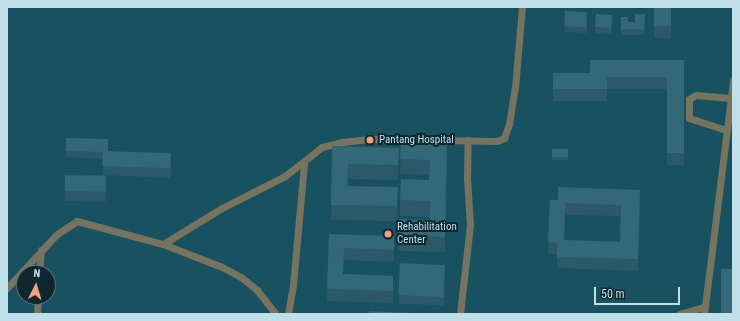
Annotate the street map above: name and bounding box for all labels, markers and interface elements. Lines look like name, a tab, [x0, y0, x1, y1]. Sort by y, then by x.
place label: Pantang Hospital	[379, 133, 454, 147]
marker: Pantang Hospital	[364, 134, 376, 146]
place label: Rehabilitation Center	[397, 221, 457, 247]
marker: Rehabilitation Center	[382, 228, 394, 240]
north arrow	[16, 265, 56, 305]
text: N	[33, 267, 41, 280]
scale bar	[596, 279, 682, 305]
text: 50 m	[601, 287, 625, 301]

